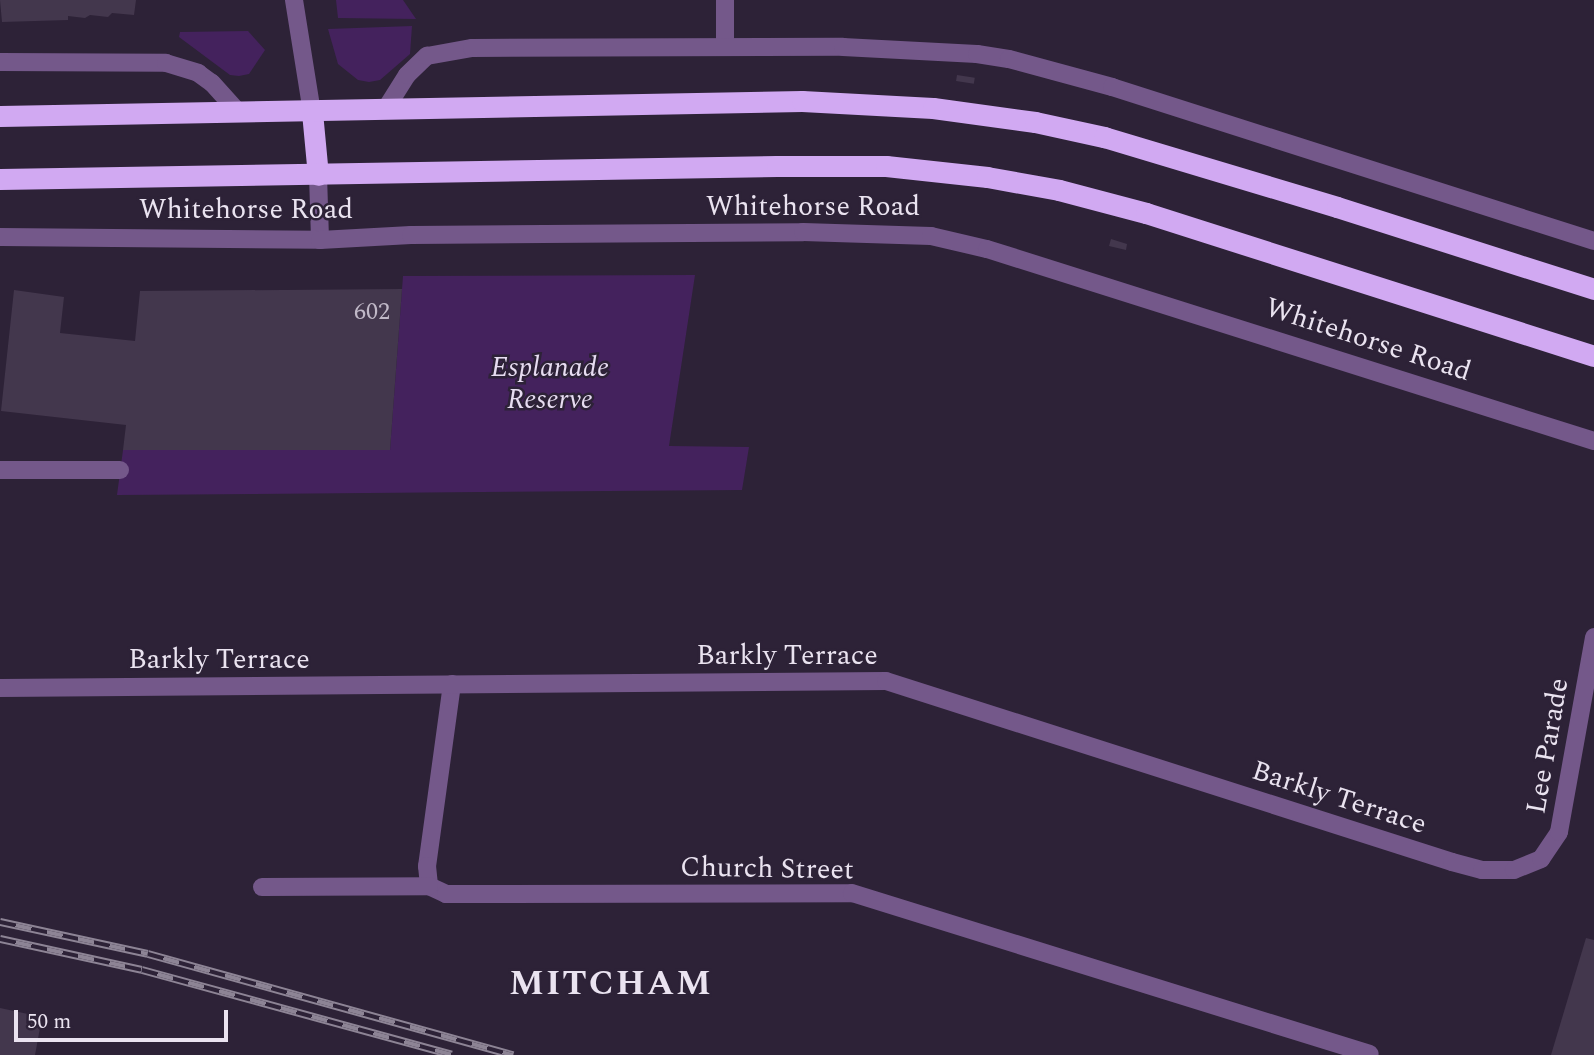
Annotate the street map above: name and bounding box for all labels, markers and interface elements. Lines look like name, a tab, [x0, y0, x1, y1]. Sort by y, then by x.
street label: Whitehorse Road	[706, 190, 920, 224]
street label: Whitehorse Road	[139, 193, 353, 227]
street label: Whitehorse Road	[1261, 291, 1475, 389]
house number: 602	[354, 299, 390, 327]
park label: Esplanade Reserve	[491, 351, 609, 417]
street label: Barkly Terrace	[696, 639, 878, 673]
street label: Barkly Terrace	[128, 643, 310, 677]
street label: Lee Parade	[1520, 676, 1576, 816]
street label: Barkly Terrace	[1248, 754, 1430, 842]
street label: Church Street	[680, 851, 854, 887]
district label: MITCHAM	[510, 963, 712, 1005]
scale bar	[18, 996, 231, 1040]
text: 50 m	[27, 1006, 71, 1038]

